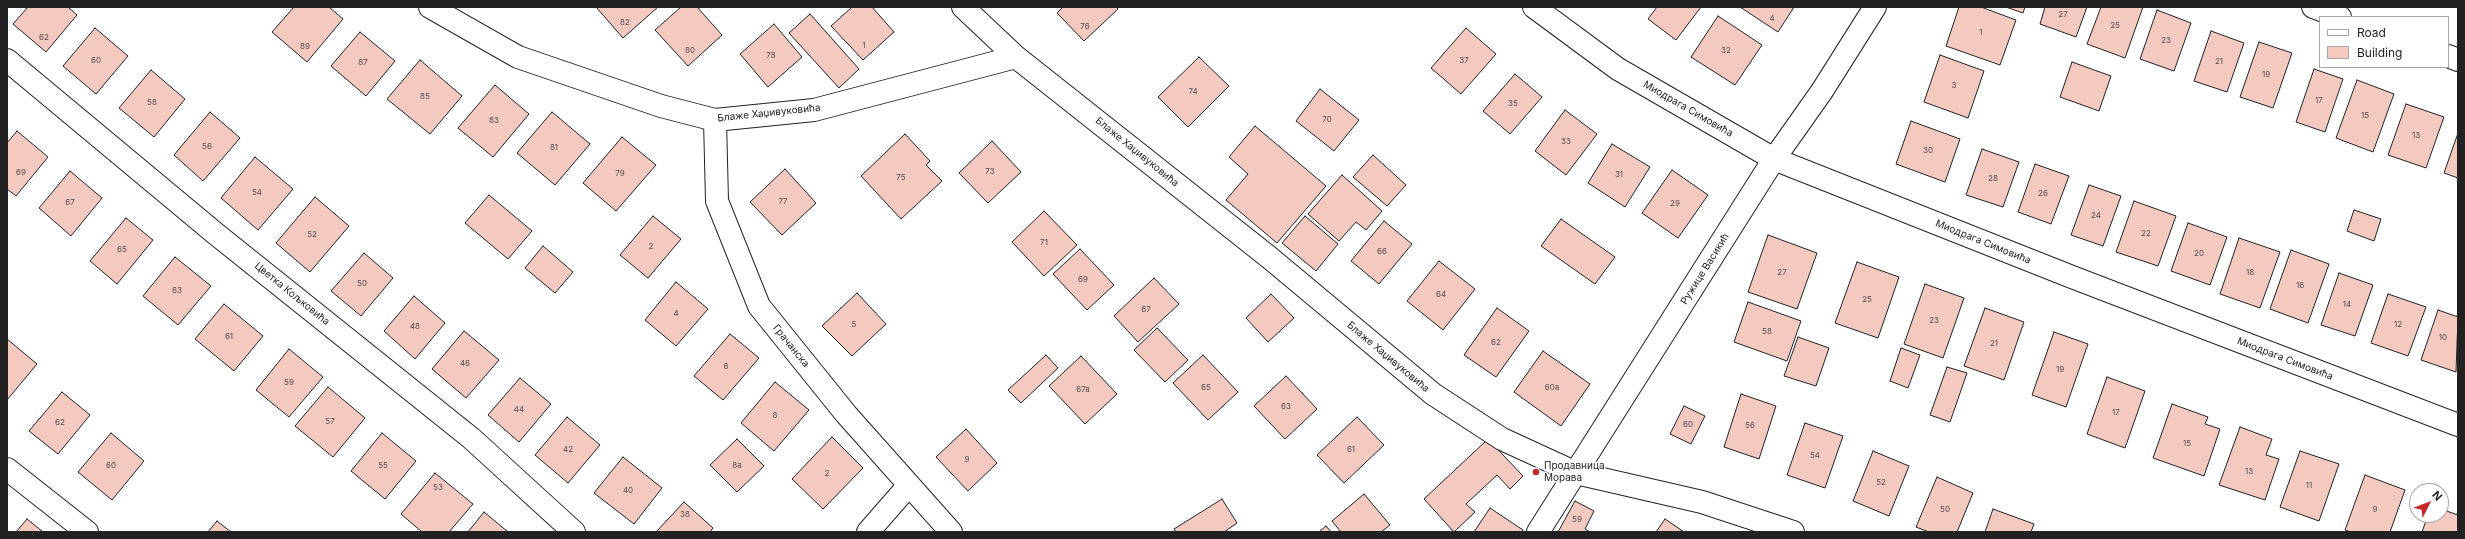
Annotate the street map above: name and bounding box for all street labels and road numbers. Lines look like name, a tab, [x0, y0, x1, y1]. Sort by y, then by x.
street label: Миодрага Симовића	[1641, 78, 1735, 140]
street label: Блаже Хаџивуковића	[717, 102, 821, 124]
street label: Блаже Хаџивуковића	[1093, 115, 1181, 189]
street label: Миодрага Симовића	[1934, 217, 2032, 267]
street label: Ружице Васикић	[1678, 231, 1732, 307]
street label: Цветка Кољковића	[252, 260, 332, 328]
street label: Блаже Хаџивуковића	[1344, 319, 1432, 395]
street label: Грачанска	[770, 322, 812, 370]
street label: Миодрага Симовића	[2235, 335, 2335, 383]

